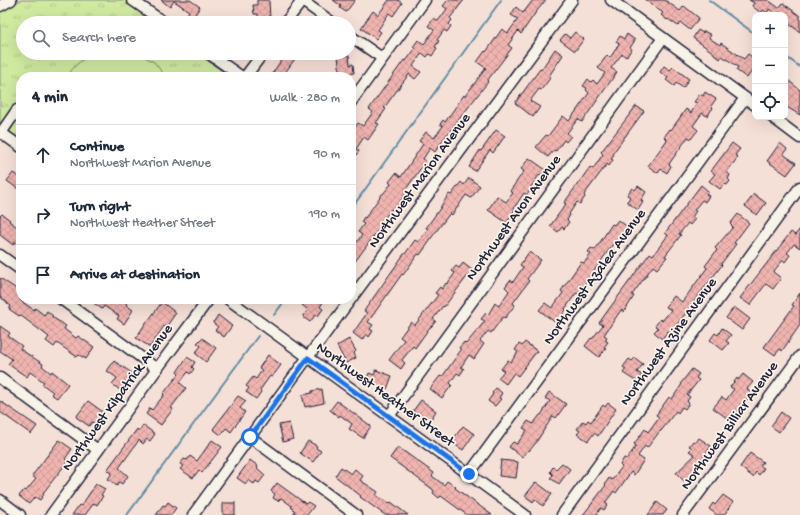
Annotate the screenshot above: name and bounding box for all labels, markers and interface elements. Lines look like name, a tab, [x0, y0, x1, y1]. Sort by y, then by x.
map controls	[752, 12, 788, 120]
button: +	[752, 12, 788, 48]
search box	[16, 16, 356, 60]
icon: search	[30, 27, 52, 49]
text: Search here	[62, 29, 136, 47]
button: −	[752, 48, 788, 84]
button: locate	[752, 84, 788, 120]
text: 4 min	[32, 88, 68, 108]
text: Walk · 280 m	[270, 91, 340, 106]
street label: Northwest Marion Avenue	[365, 110, 475, 252]
text: Continue	[70, 138, 124, 156]
icon: ahead	[32, 144, 54, 166]
text: 90 m	[314, 147, 340, 162]
street label: Northwest Avon Avenue	[462, 152, 566, 284]
text: Northwest Marion Avenue	[70, 156, 211, 171]
text: Turn right	[70, 198, 130, 216]
icon: right	[32, 204, 54, 226]
street label: Northwest Azalea Avenue	[540, 205, 650, 348]
text: 190 m	[309, 207, 340, 222]
text: Northwest Heather Street	[70, 216, 215, 231]
icon: arrive	[32, 264, 54, 286]
text: Arrive at destination	[70, 266, 200, 284]
street label: Northwest Azine Avenue	[616, 274, 722, 410]
street label: Northwest Kilpatrick Avenue	[59, 321, 178, 475]
street label: Northwest Heather Street	[312, 339, 459, 452]
street label: Northwest Billiar Avenue	[677, 358, 783, 494]
route start	[241, 428, 259, 446]
route end	[460, 465, 478, 483]

